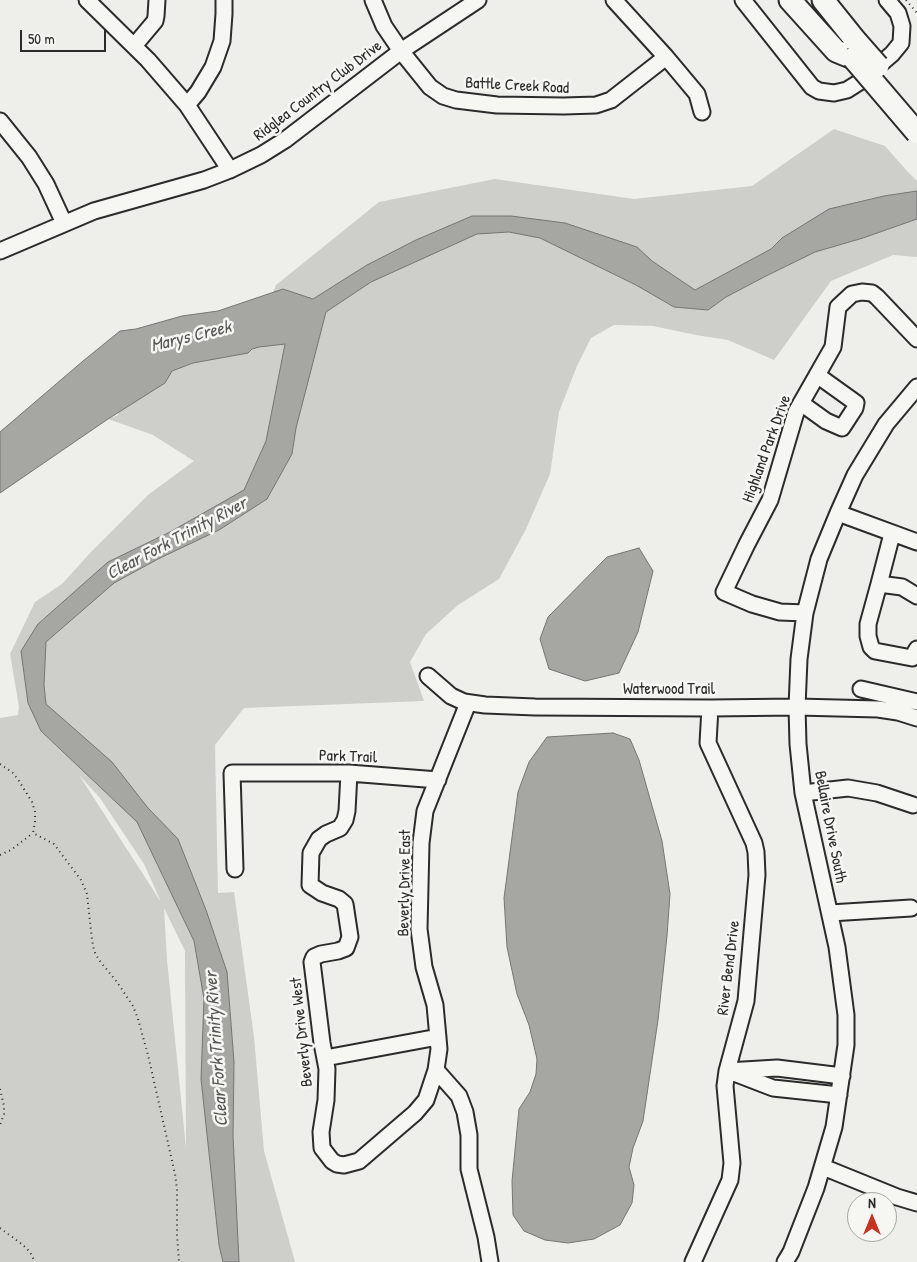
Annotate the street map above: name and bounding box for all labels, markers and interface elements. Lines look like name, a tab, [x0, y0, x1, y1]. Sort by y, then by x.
scale bar	[22, 20, 109, 52]
text: 50 m	[28, 28, 55, 49]
street label: Ridglea Country Club Drive	[250, 37, 386, 145]
street label: Battle Creek Road	[465, 74, 569, 98]
water label: Marys Creek	[149, 317, 233, 357]
street label: Highland Park Drive	[739, 393, 795, 505]
water label: Clear Fork Trinity River	[103, 493, 251, 585]
street label: Waterwood Trail	[623, 680, 715, 700]
street label: Park Trail	[319, 746, 377, 768]
street label: Bellaire Drive South	[810, 769, 850, 885]
street label: Beverly Drive East	[394, 829, 416, 937]
street label: River Bend Drive	[714, 920, 744, 1016]
water label: Clear Fork Trinity River	[201, 971, 233, 1127]
street label: Beverly Drive West	[287, 976, 317, 1088]
north arrow	[847, 1192, 897, 1242]
text: N	[868, 1193, 876, 1212]

